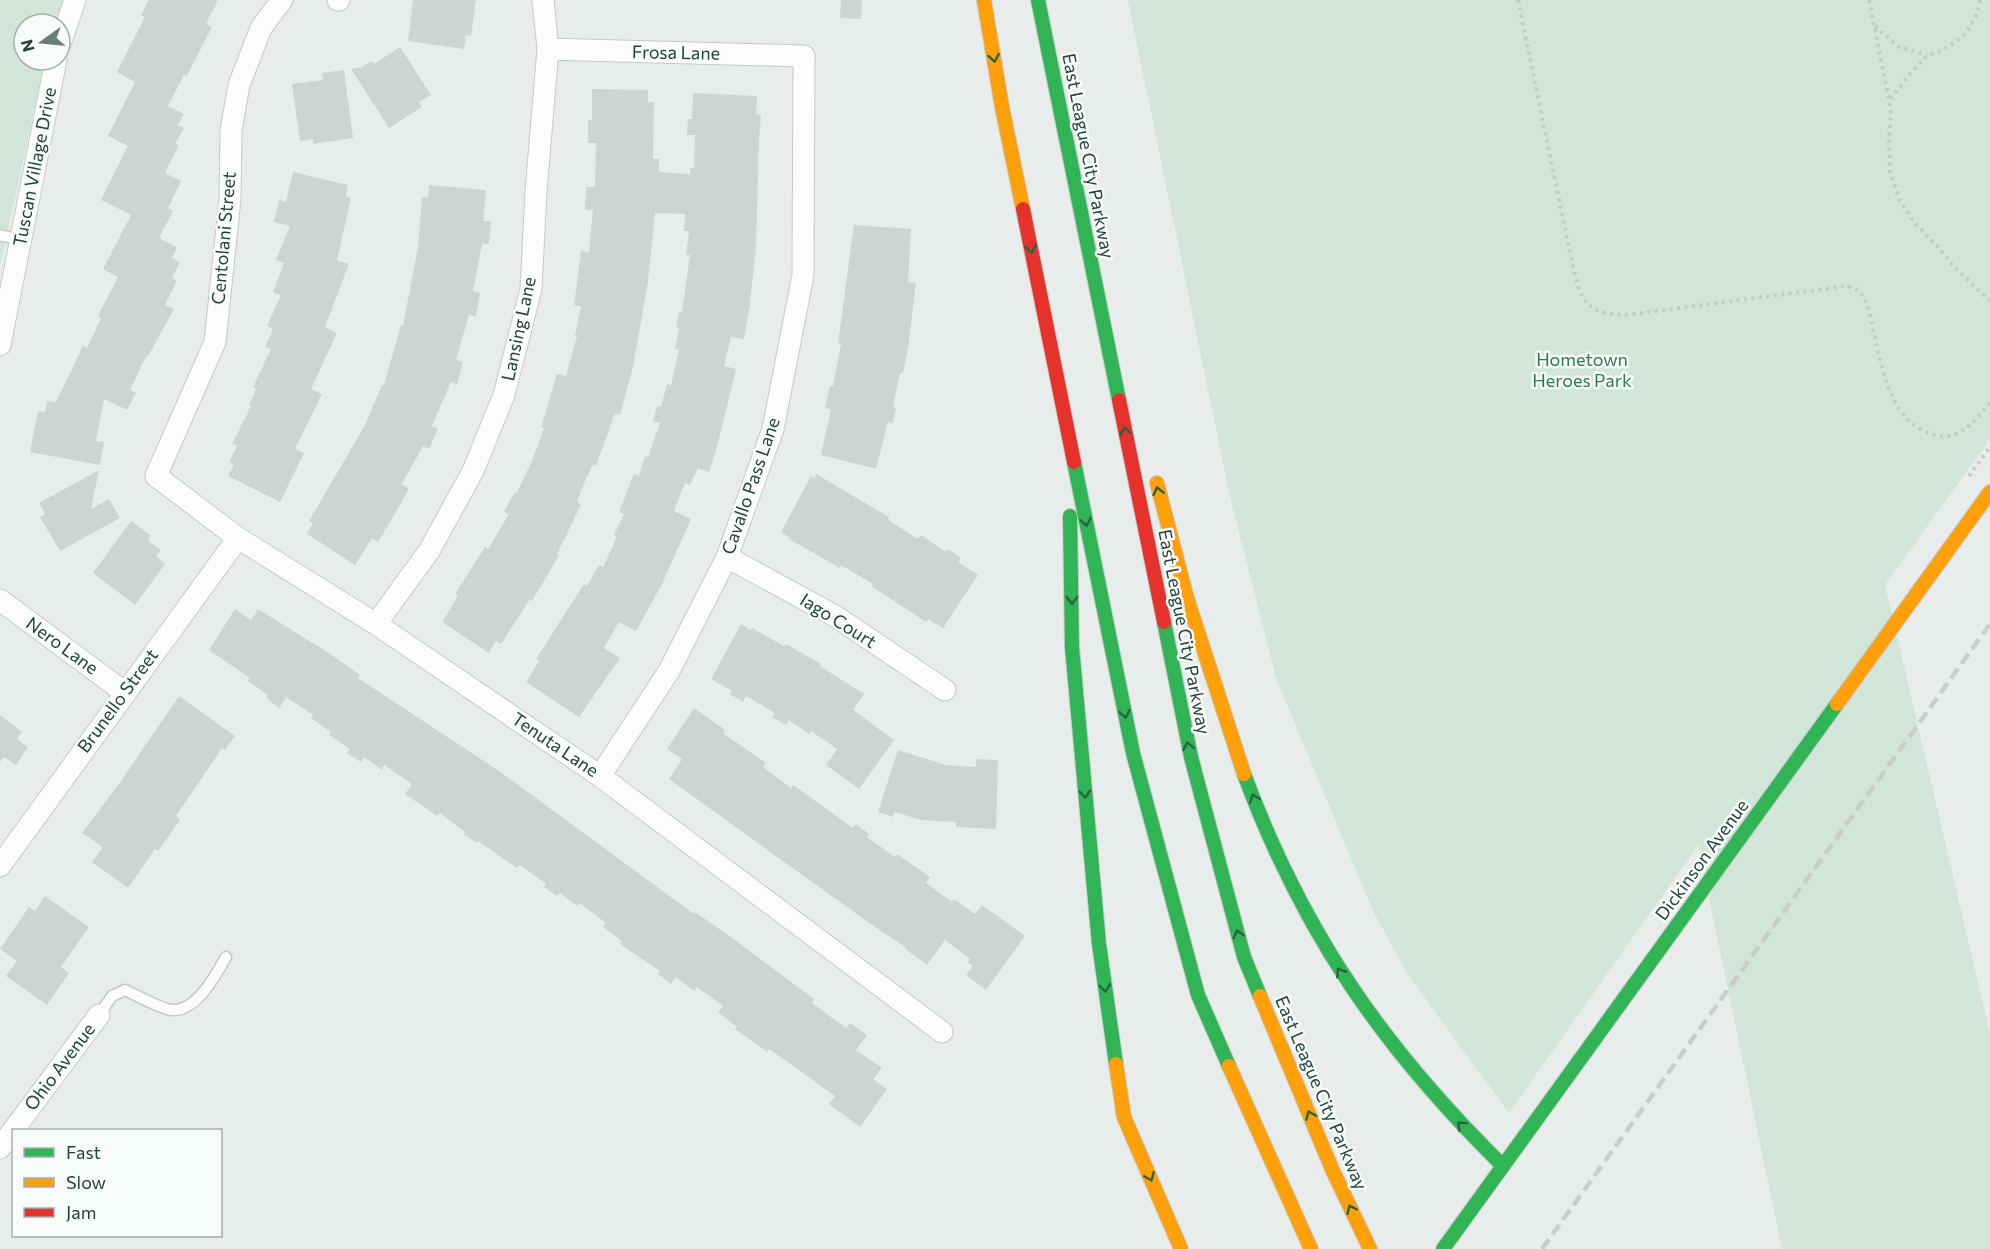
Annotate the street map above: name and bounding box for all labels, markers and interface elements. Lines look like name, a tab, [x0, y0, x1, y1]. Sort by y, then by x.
north arrow	[12, 12, 72, 72]
text: N	[16, 38, 38, 54]
street label: Frosa Lane	[632, 40, 720, 64]
street label: East League City Parkway	[1058, 51, 1120, 260]
one-way arrow	[987, 53, 999, 62]
street label: Tuscan Village Drive	[8, 85, 60, 248]
street label: Centolani Street	[206, 171, 240, 305]
one-way arrow	[1024, 244, 1037, 254]
street label: Lansing Lane	[496, 275, 540, 383]
park label: Hometown Heroes Park	[1532, 348, 1632, 391]
street label: Cavallo Pass Lane	[716, 414, 784, 557]
one-way arrow	[1119, 426, 1132, 436]
one-way arrow	[1153, 487, 1166, 497]
one-way arrow	[1079, 517, 1092, 527]
street label: East League City Parkway	[1154, 527, 1216, 736]
street label: Iago Court	[796, 588, 881, 652]
one-way arrow	[1065, 595, 1078, 604]
street label: Nero Lane	[22, 612, 103, 679]
street label: Brunello Street	[72, 644, 162, 757]
street label: Tenuta Lane	[508, 707, 603, 781]
one-way arrow	[1118, 708, 1131, 718]
one-way arrow	[1182, 741, 1195, 751]
one-way arrow	[1078, 790, 1091, 799]
one-way arrow	[1248, 793, 1261, 804]
street label: Dickinson Avenue	[1650, 795, 1752, 924]
one-way arrow	[1233, 929, 1245, 940]
one-way arrow	[1336, 968, 1348, 978]
one-way arrow	[1099, 984, 1111, 993]
street label: East League City Parkway	[1271, 992, 1373, 1193]
street label: Ohio Avenue	[19, 1018, 99, 1114]
one-way arrow	[1305, 1110, 1317, 1121]
one-way arrow	[1457, 1122, 1468, 1133]
legend	[12, 1129, 222, 1237]
text: Fast	[66, 1141, 101, 1163]
one-way arrow	[1143, 1170, 1155, 1181]
text: Slow	[66, 1171, 106, 1193]
text: Jam	[66, 1201, 96, 1223]
one-way arrow	[1347, 1205, 1359, 1216]

